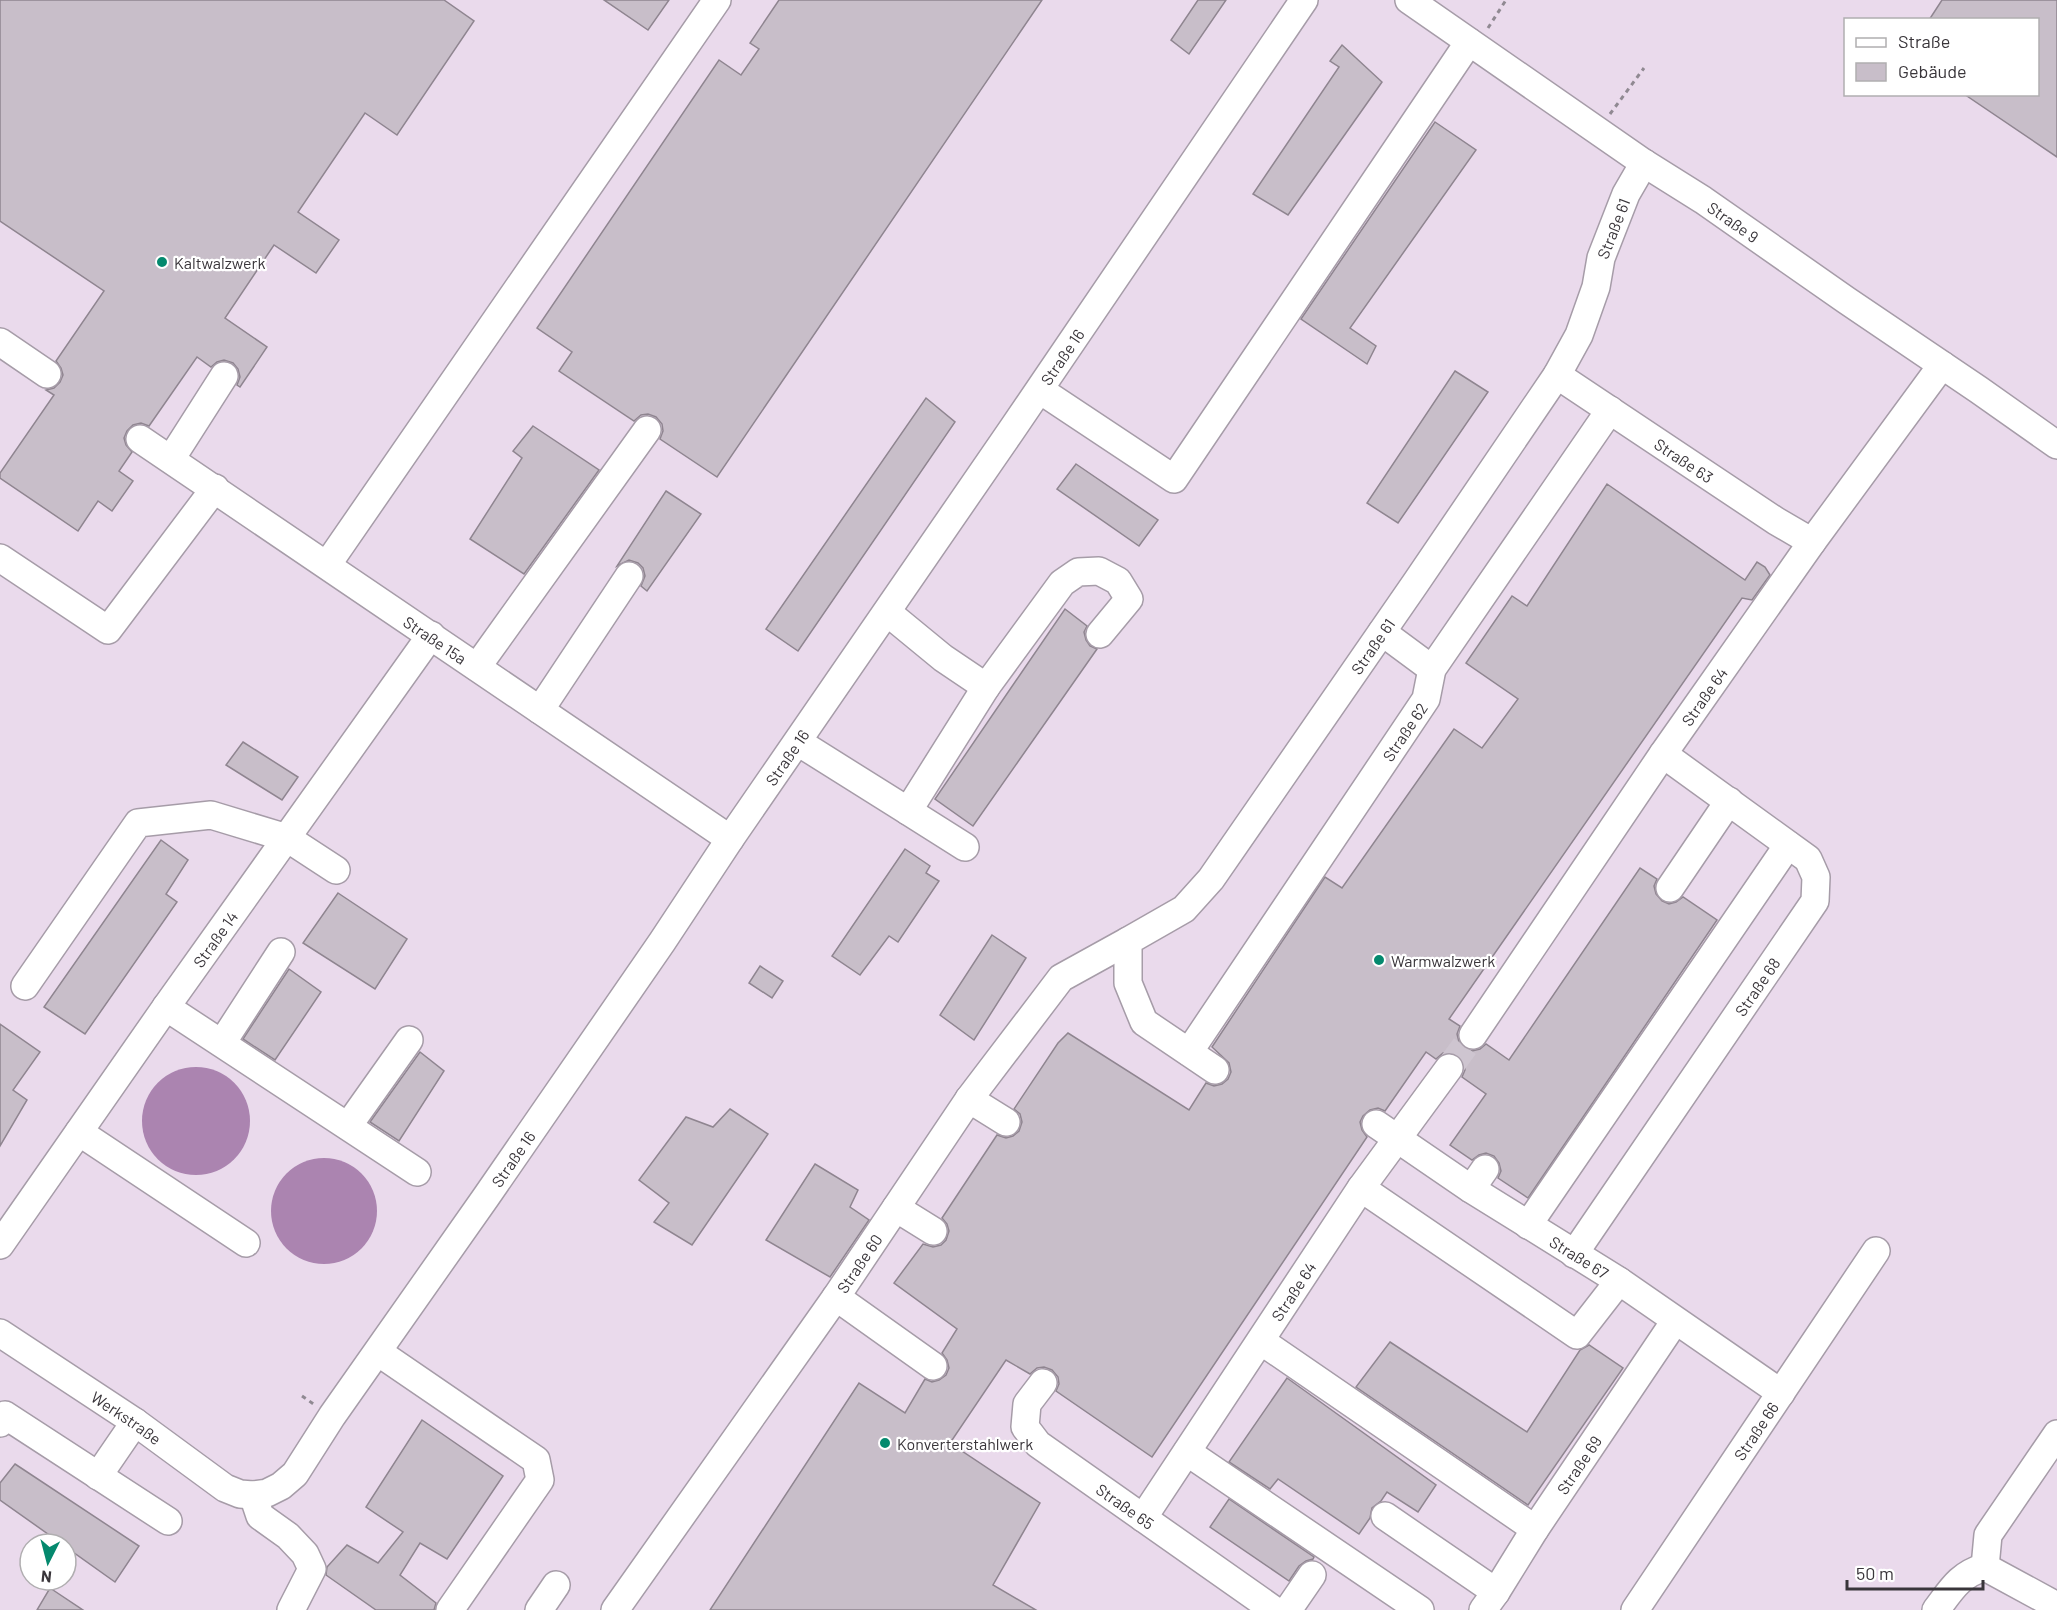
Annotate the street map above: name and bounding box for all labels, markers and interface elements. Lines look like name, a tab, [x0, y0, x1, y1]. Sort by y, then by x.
legend	[1844, 18, 2039, 96]
text: Straße	[1898, 30, 1950, 52]
text: Gebäude	[1898, 60, 1967, 82]
street label: Straße 61	[1592, 195, 1633, 261]
street label: Straße 9	[1704, 197, 1763, 246]
place label: Kaltwalzwerk	[174, 253, 265, 272]
marker: Kaltwalzwerk	[155, 255, 169, 269]
street label: Straße 16	[1036, 325, 1087, 388]
street label: Straße 63	[1651, 434, 1717, 486]
street label: Straße 15a	[400, 611, 471, 667]
street label: Straße 61	[1346, 615, 1398, 677]
street label: Straße 64	[1677, 663, 1731, 729]
street label: Straße 62	[1378, 699, 1431, 764]
street label: Straße 16	[761, 725, 812, 789]
street label: Straße 14	[188, 907, 241, 970]
place label: Warmwalzwerk	[1391, 951, 1495, 970]
marker: Warmwalzwerk	[1372, 953, 1386, 967]
street label: Straße 68	[1730, 954, 1783, 1019]
street label: Straße 16	[487, 1127, 538, 1190]
street label: Straße 60	[832, 1230, 885, 1296]
street label: Straße 67	[1547, 1231, 1613, 1282]
street label: Straße 64	[1267, 1258, 1319, 1324]
street label: Werkstraße	[88, 1387, 165, 1448]
street label: Straße 66	[1729, 1398, 1782, 1463]
street label: Straße 69	[1552, 1432, 1605, 1497]
place label: Konverterstahlwerk	[897, 1434, 1033, 1453]
marker: Konverterstahlwerk	[878, 1436, 892, 1450]
street label: Straße 65	[1093, 1479, 1158, 1532]
north arrow	[18, 1532, 78, 1592]
scale bar	[1847, 1553, 1984, 1591]
text: 50 m	[1856, 1562, 1894, 1584]
text: N	[40, 1567, 53, 1587]

